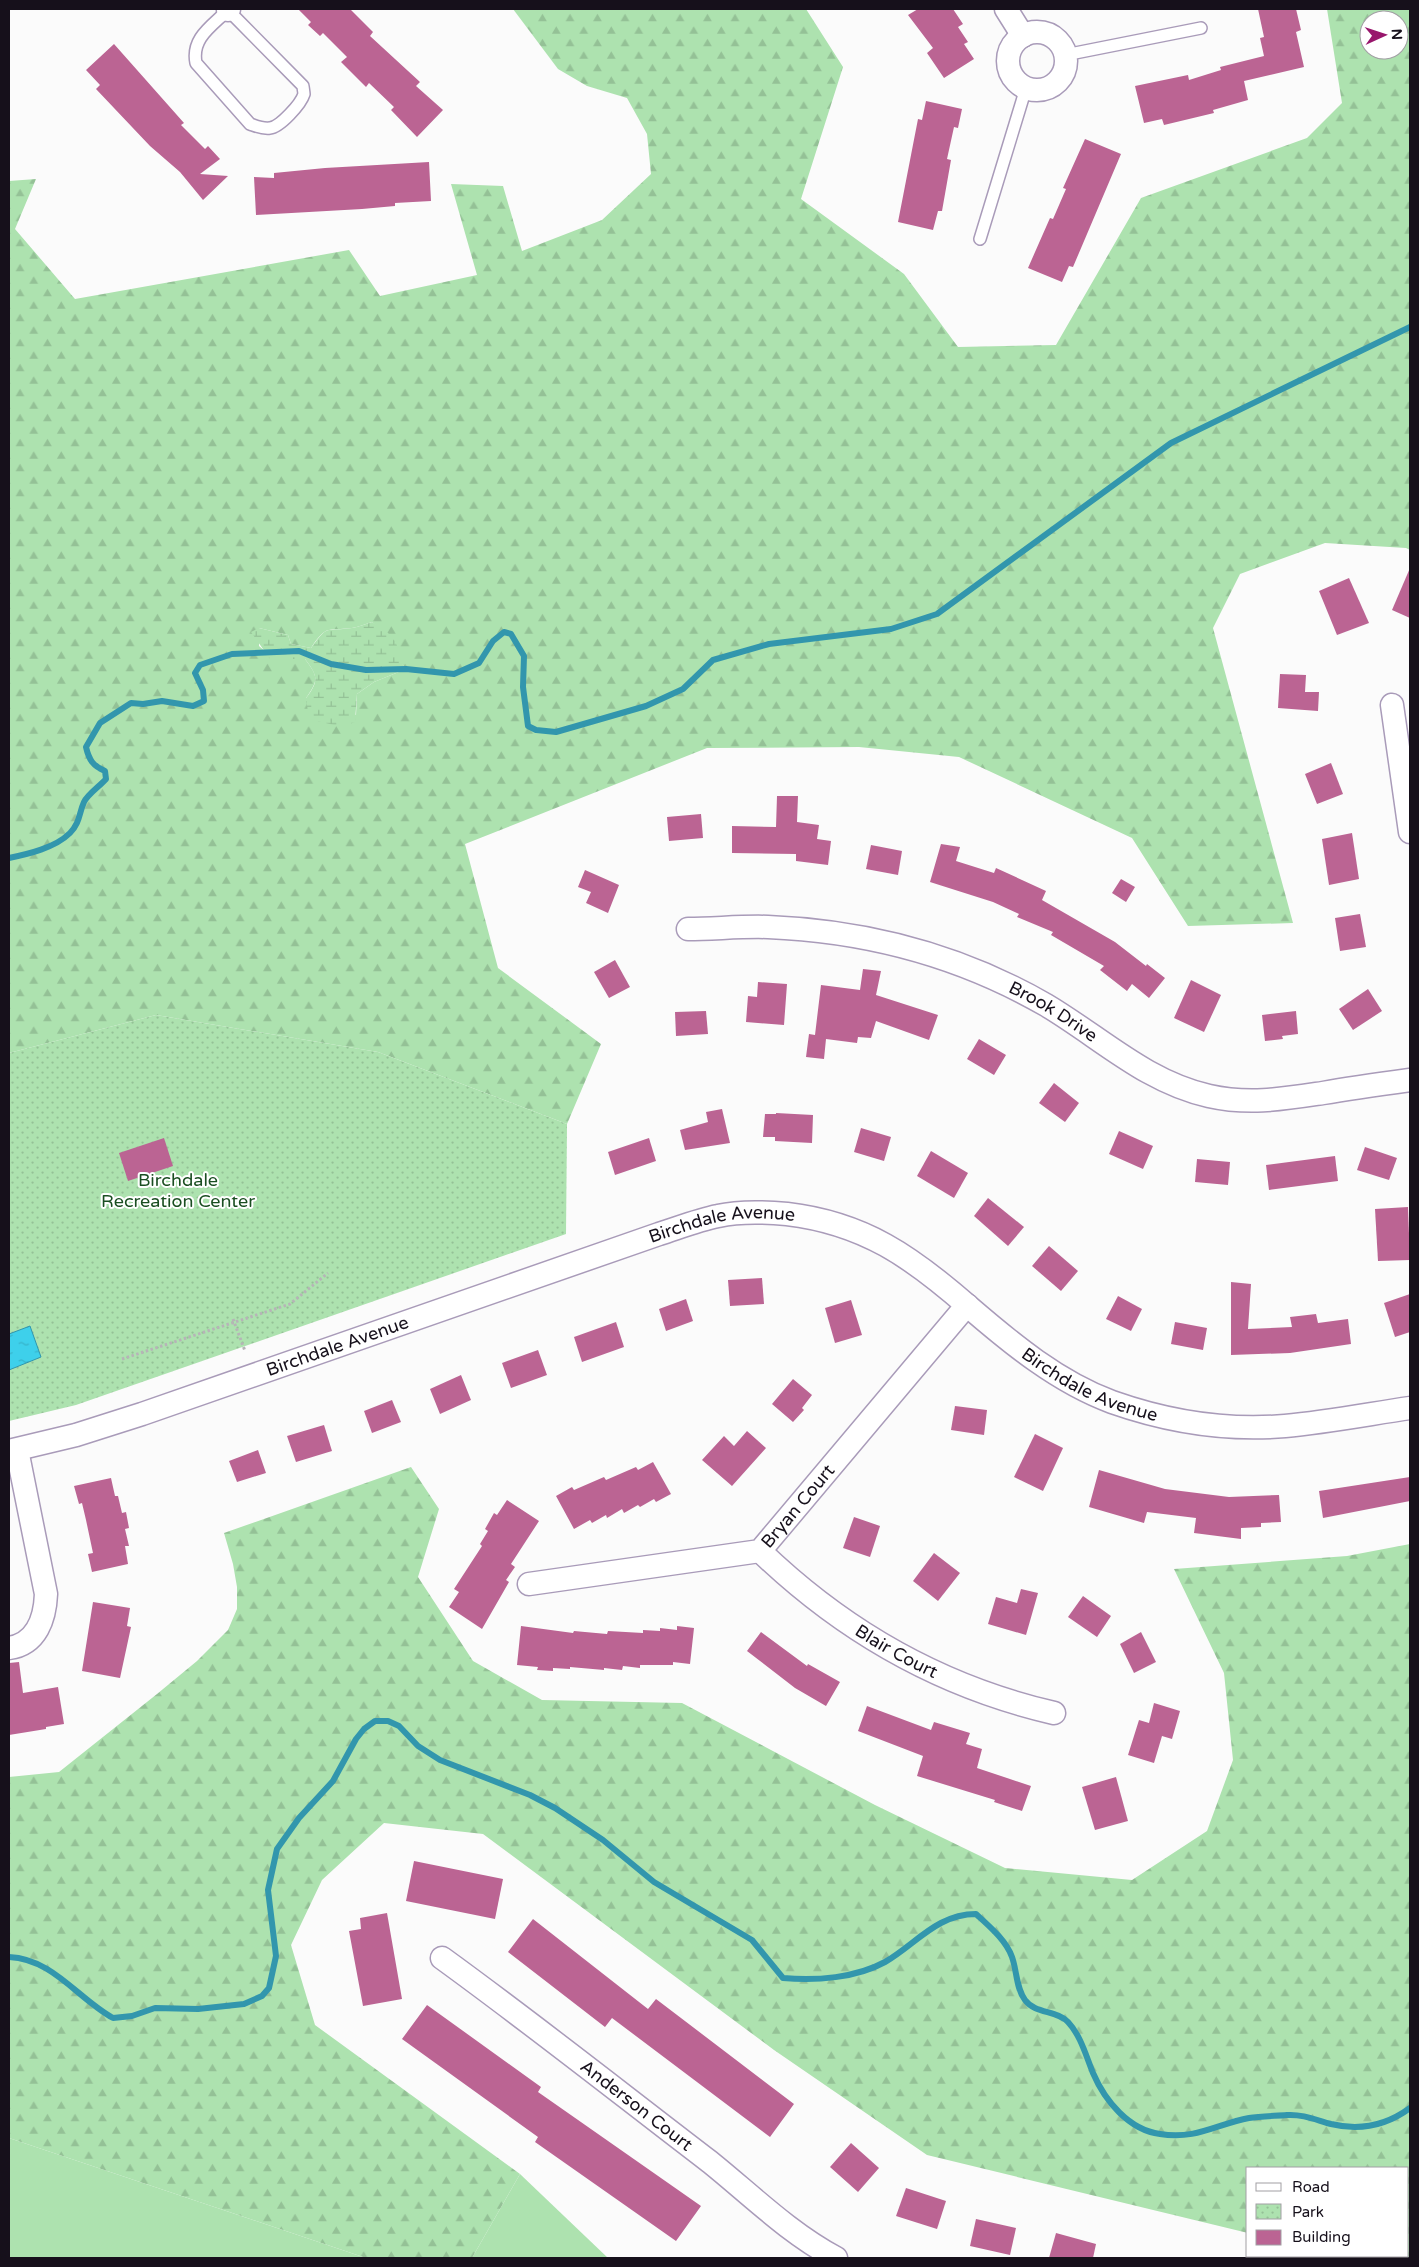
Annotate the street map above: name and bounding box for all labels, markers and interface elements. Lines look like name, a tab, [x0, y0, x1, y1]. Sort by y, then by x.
north arrow	[1359, 10, 1409, 60]
text: N	[1388, 28, 1405, 40]
street label: Brook Drive	[1005, 976, 1102, 1047]
park label: Birchdale Recreation Center	[101, 1169, 255, 1212]
street label: Birchdale Avenue	[646, 1201, 797, 1248]
street label: Birchdale Avenue	[263, 1311, 411, 1381]
street label: Birchdale Avenue	[1017, 1343, 1160, 1426]
street label: Bryan Court	[756, 1460, 839, 1552]
street label: Blair Court	[851, 1620, 941, 1683]
street label: Anderson Court	[576, 2055, 697, 2156]
legend	[1246, 2167, 1409, 2257]
text: Road	[1292, 2178, 1330, 2196]
text: Park	[1292, 2203, 1324, 2221]
text: Building	[1292, 2228, 1351, 2246]

